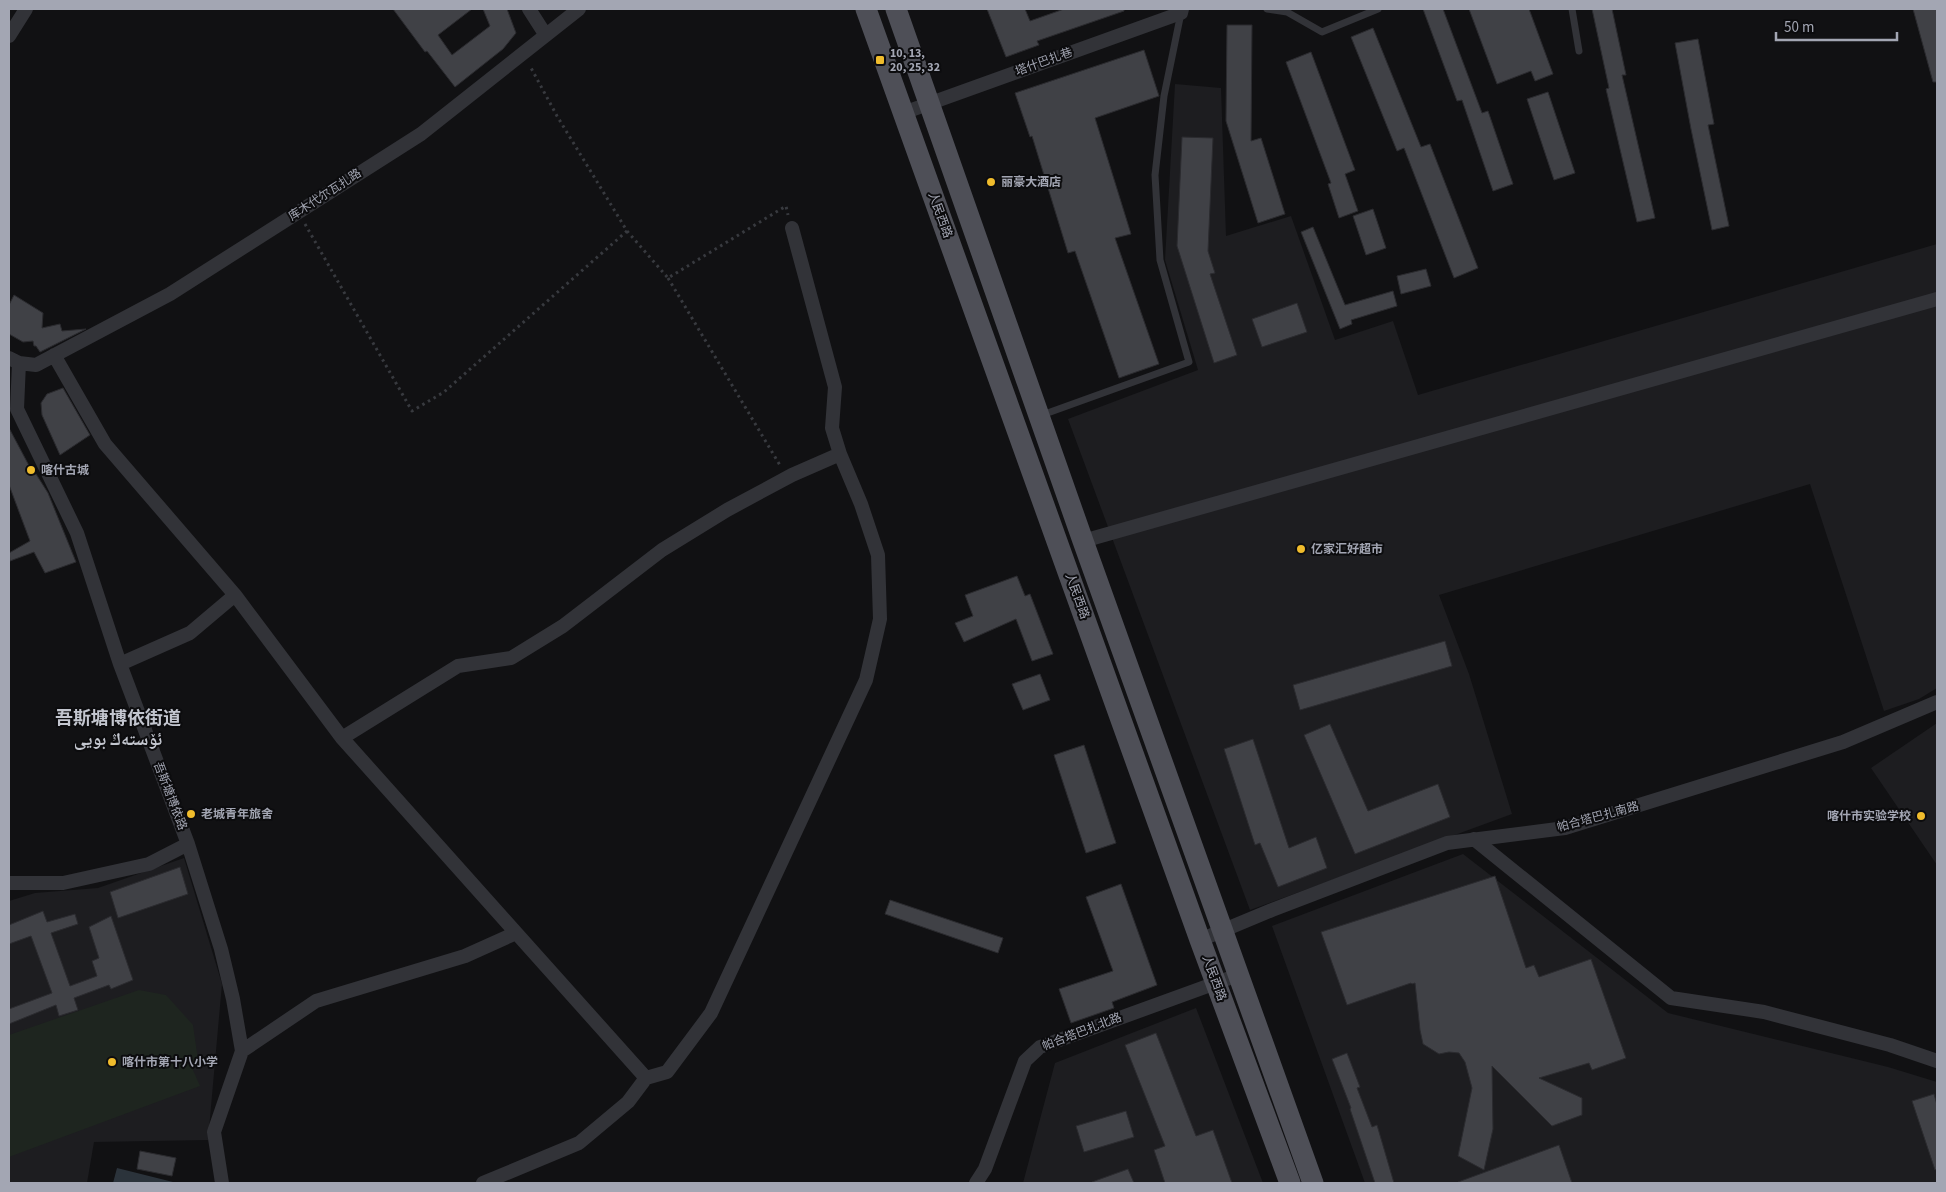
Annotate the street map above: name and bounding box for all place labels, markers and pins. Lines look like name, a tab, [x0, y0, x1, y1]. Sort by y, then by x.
place label: 10, 13, 20, 25, 32	[890, 45, 940, 76]
marker: 10, 13, 20, 25, 32	[874, 54, 886, 66]
place label: 丽豪大酒店	[1001, 174, 1061, 191]
marker: 丽豪大酒店	[985, 176, 997, 188]
place label: 喀什古城	[41, 462, 89, 479]
marker: 喀什古城	[25, 464, 37, 476]
place label: 亿家汇好超市	[1311, 541, 1383, 558]
marker: 亿家汇好超市	[1295, 543, 1307, 555]
place label: 老城青年旅舍	[201, 806, 273, 823]
marker: 老城青年旅舍	[185, 808, 197, 820]
place label: 喀什市实验学校	[1827, 808, 1911, 825]
marker: 喀什市实验学校	[1915, 810, 1927, 822]
place label: 喀什市第十八小学	[122, 1054, 218, 1071]
marker: 喀什市第十八小学	[106, 1056, 118, 1068]

